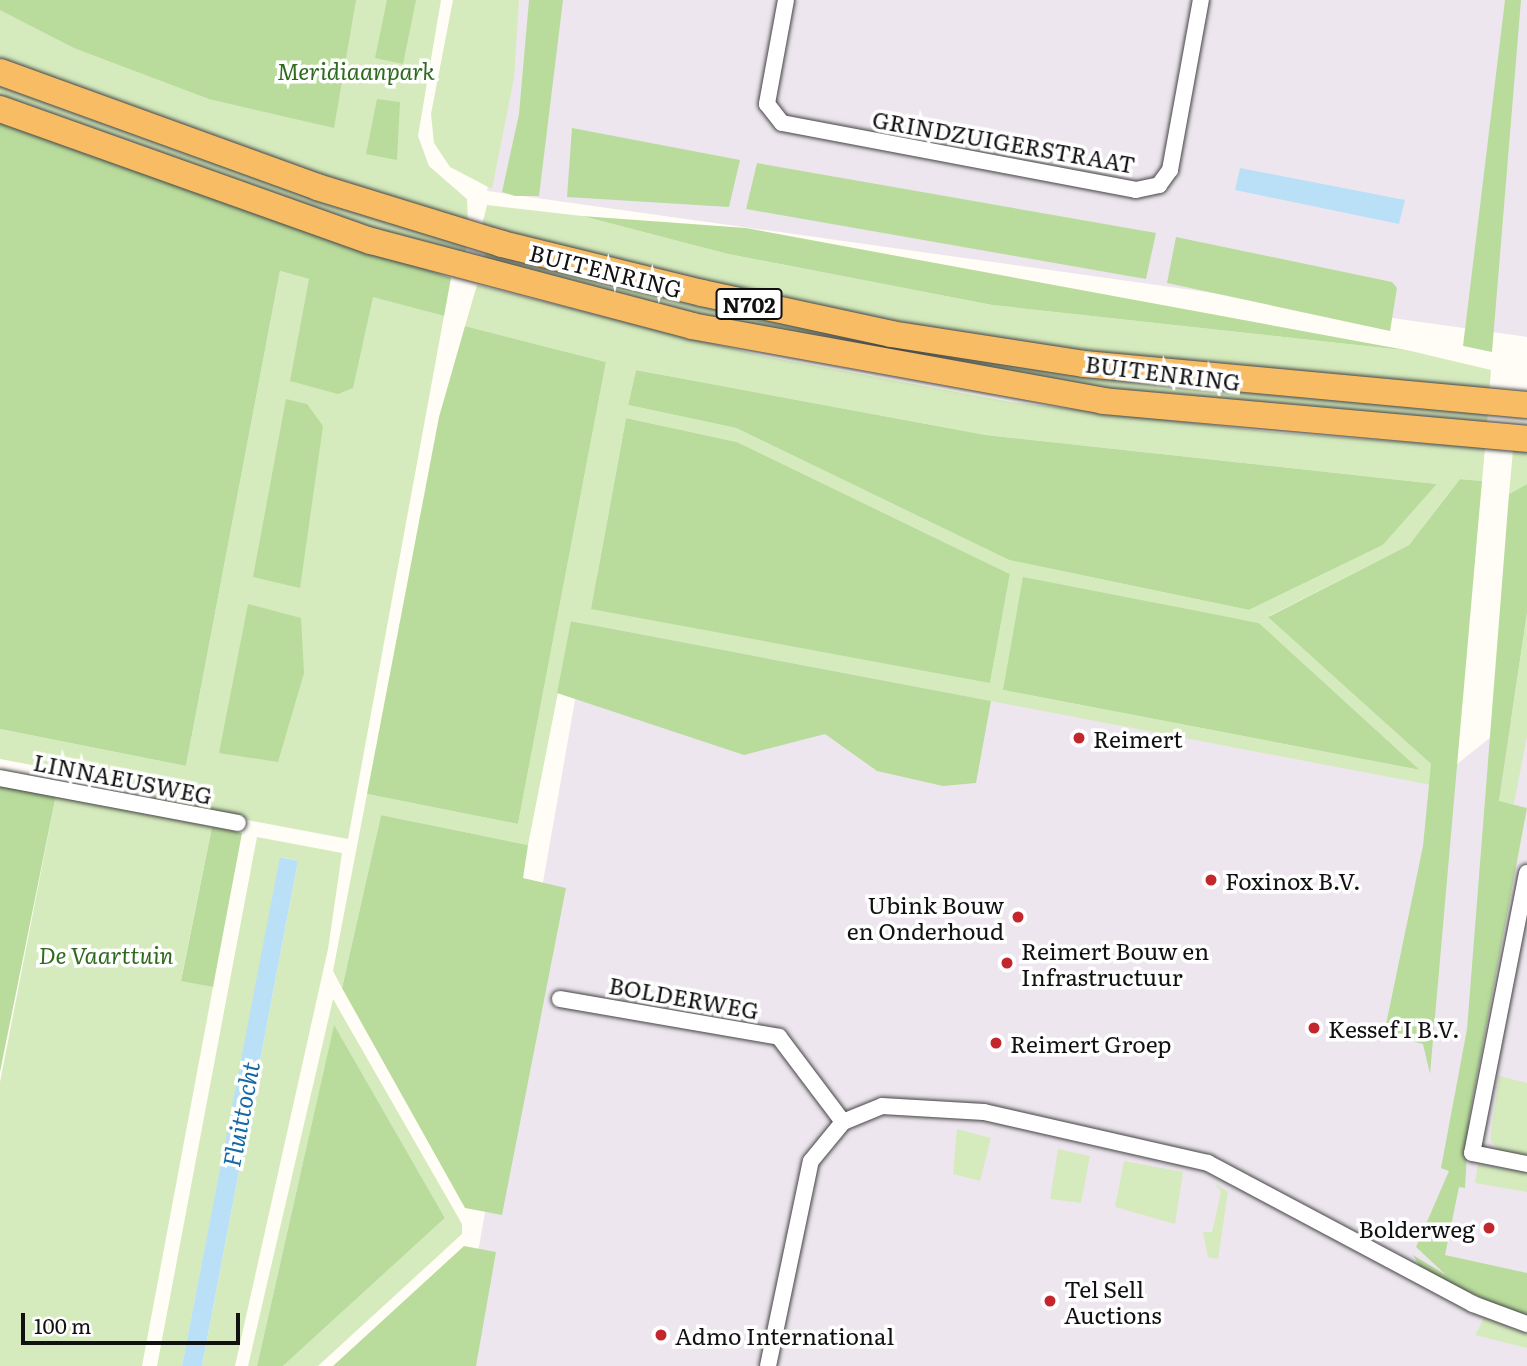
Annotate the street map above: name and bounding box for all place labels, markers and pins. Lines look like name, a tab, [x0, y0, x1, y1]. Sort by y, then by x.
place label: Reimert	[1093, 724, 1183, 752]
marker: Reimert	[1071, 730, 1087, 746]
place label: Foxinox B.V.	[1225, 866, 1361, 894]
marker: Foxinox B.V.	[1203, 872, 1219, 888]
place label: Ubink Bouw en Onderhoud	[847, 890, 1004, 944]
marker: Ubink Bouw en Onderhoud	[1010, 909, 1026, 925]
place label: Reimert Bouw en Infrastructuur	[1021, 936, 1209, 990]
marker: Reimert Bouw en Infrastructuur	[999, 955, 1015, 971]
place label: Kessef I B.V.	[1328, 1014, 1460, 1042]
marker: Kessef I B.V.	[1306, 1020, 1322, 1036]
place label: Reimert Groep	[1010, 1029, 1172, 1057]
marker: Reimert Groep	[988, 1035, 1004, 1051]
place label: Bolderweg	[1359, 1214, 1475, 1242]
marker: Bolderweg	[1481, 1220, 1497, 1236]
place label: Tel Sell Auctions	[1064, 1274, 1162, 1328]
marker: Tel Sell Auctions	[1042, 1293, 1058, 1309]
place label: Admo International	[675, 1321, 894, 1349]
marker: Admo International	[653, 1327, 669, 1343]

